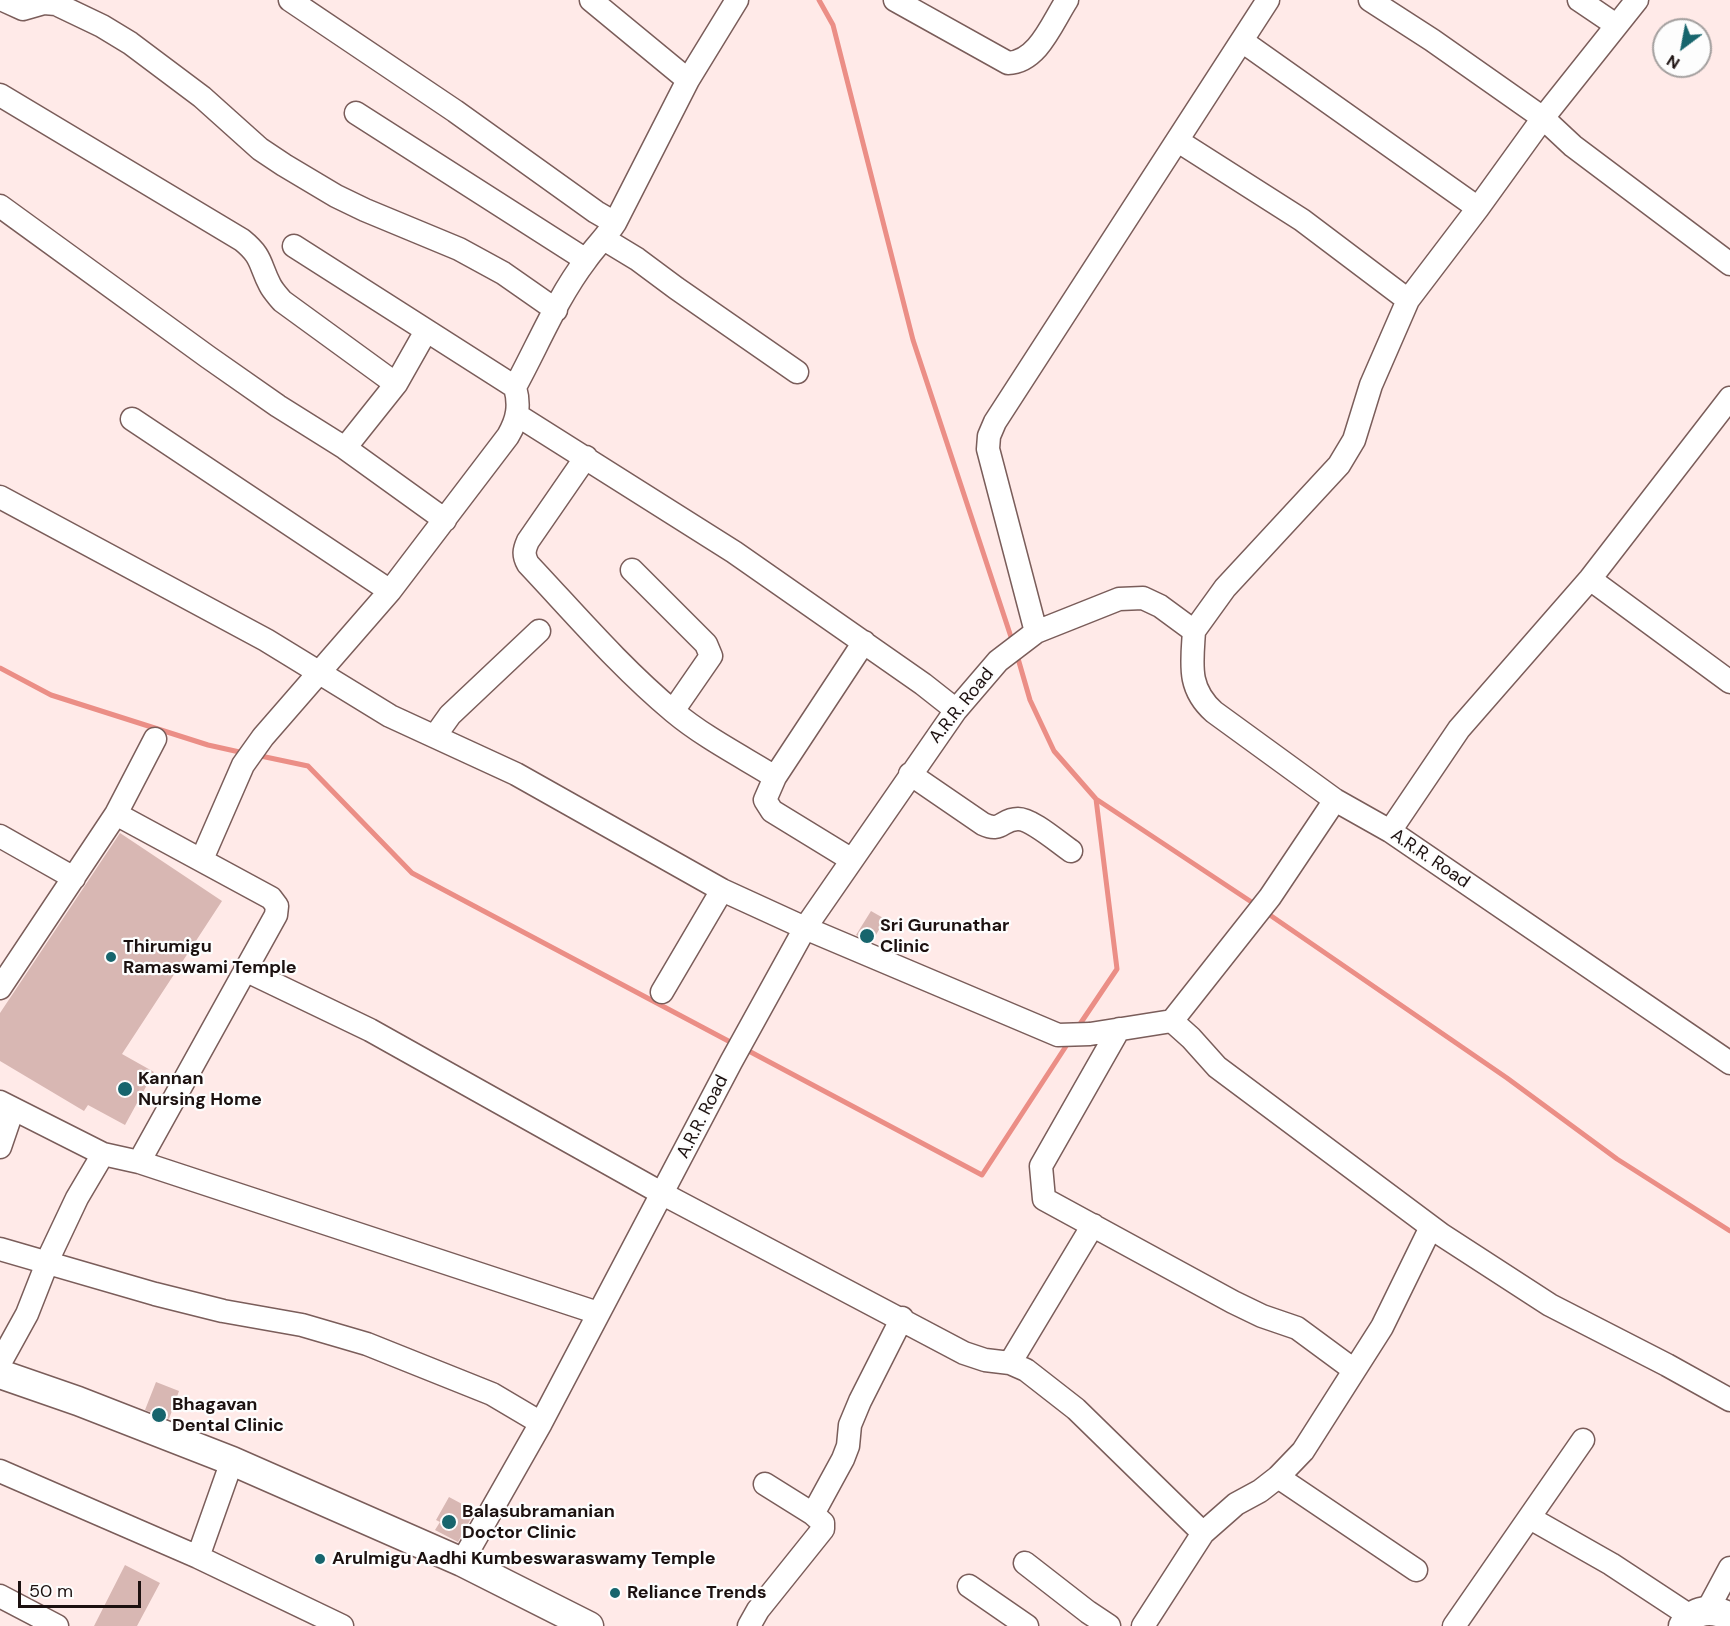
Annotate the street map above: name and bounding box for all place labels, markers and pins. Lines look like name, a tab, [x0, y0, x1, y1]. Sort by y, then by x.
place label: Sri Gurunathar Clinic	[880, 915, 1009, 958]
marker: Sri Gurunathar Clinic	[858, 927, 876, 945]
place label: Thirumigu Ramaswami Temple	[123, 936, 297, 978]
marker: Thirumigu Ramaswami Temple	[104, 950, 118, 964]
place label: Kannan Nursing Home	[138, 1068, 262, 1110]
marker: Kannan Nursing Home	[116, 1080, 134, 1098]
place label: Bhagavan Dental Clinic	[172, 1394, 284, 1436]
marker: Bhagavan Dental Clinic	[150, 1406, 168, 1424]
place label: Balasubramanian Doctor Clinic	[462, 1501, 615, 1544]
marker: Balasubramanian Doctor Clinic	[440, 1513, 458, 1531]
place label: Arulmigu Aadhi Kumbeswaraswamy Temple	[332, 1548, 715, 1570]
marker: Arulmigu Aadhi Kumbeswaraswamy Temple	[313, 1552, 327, 1566]
place label: Reliance Trends	[627, 1582, 766, 1604]
marker: Reliance Trends	[608, 1586, 622, 1600]

